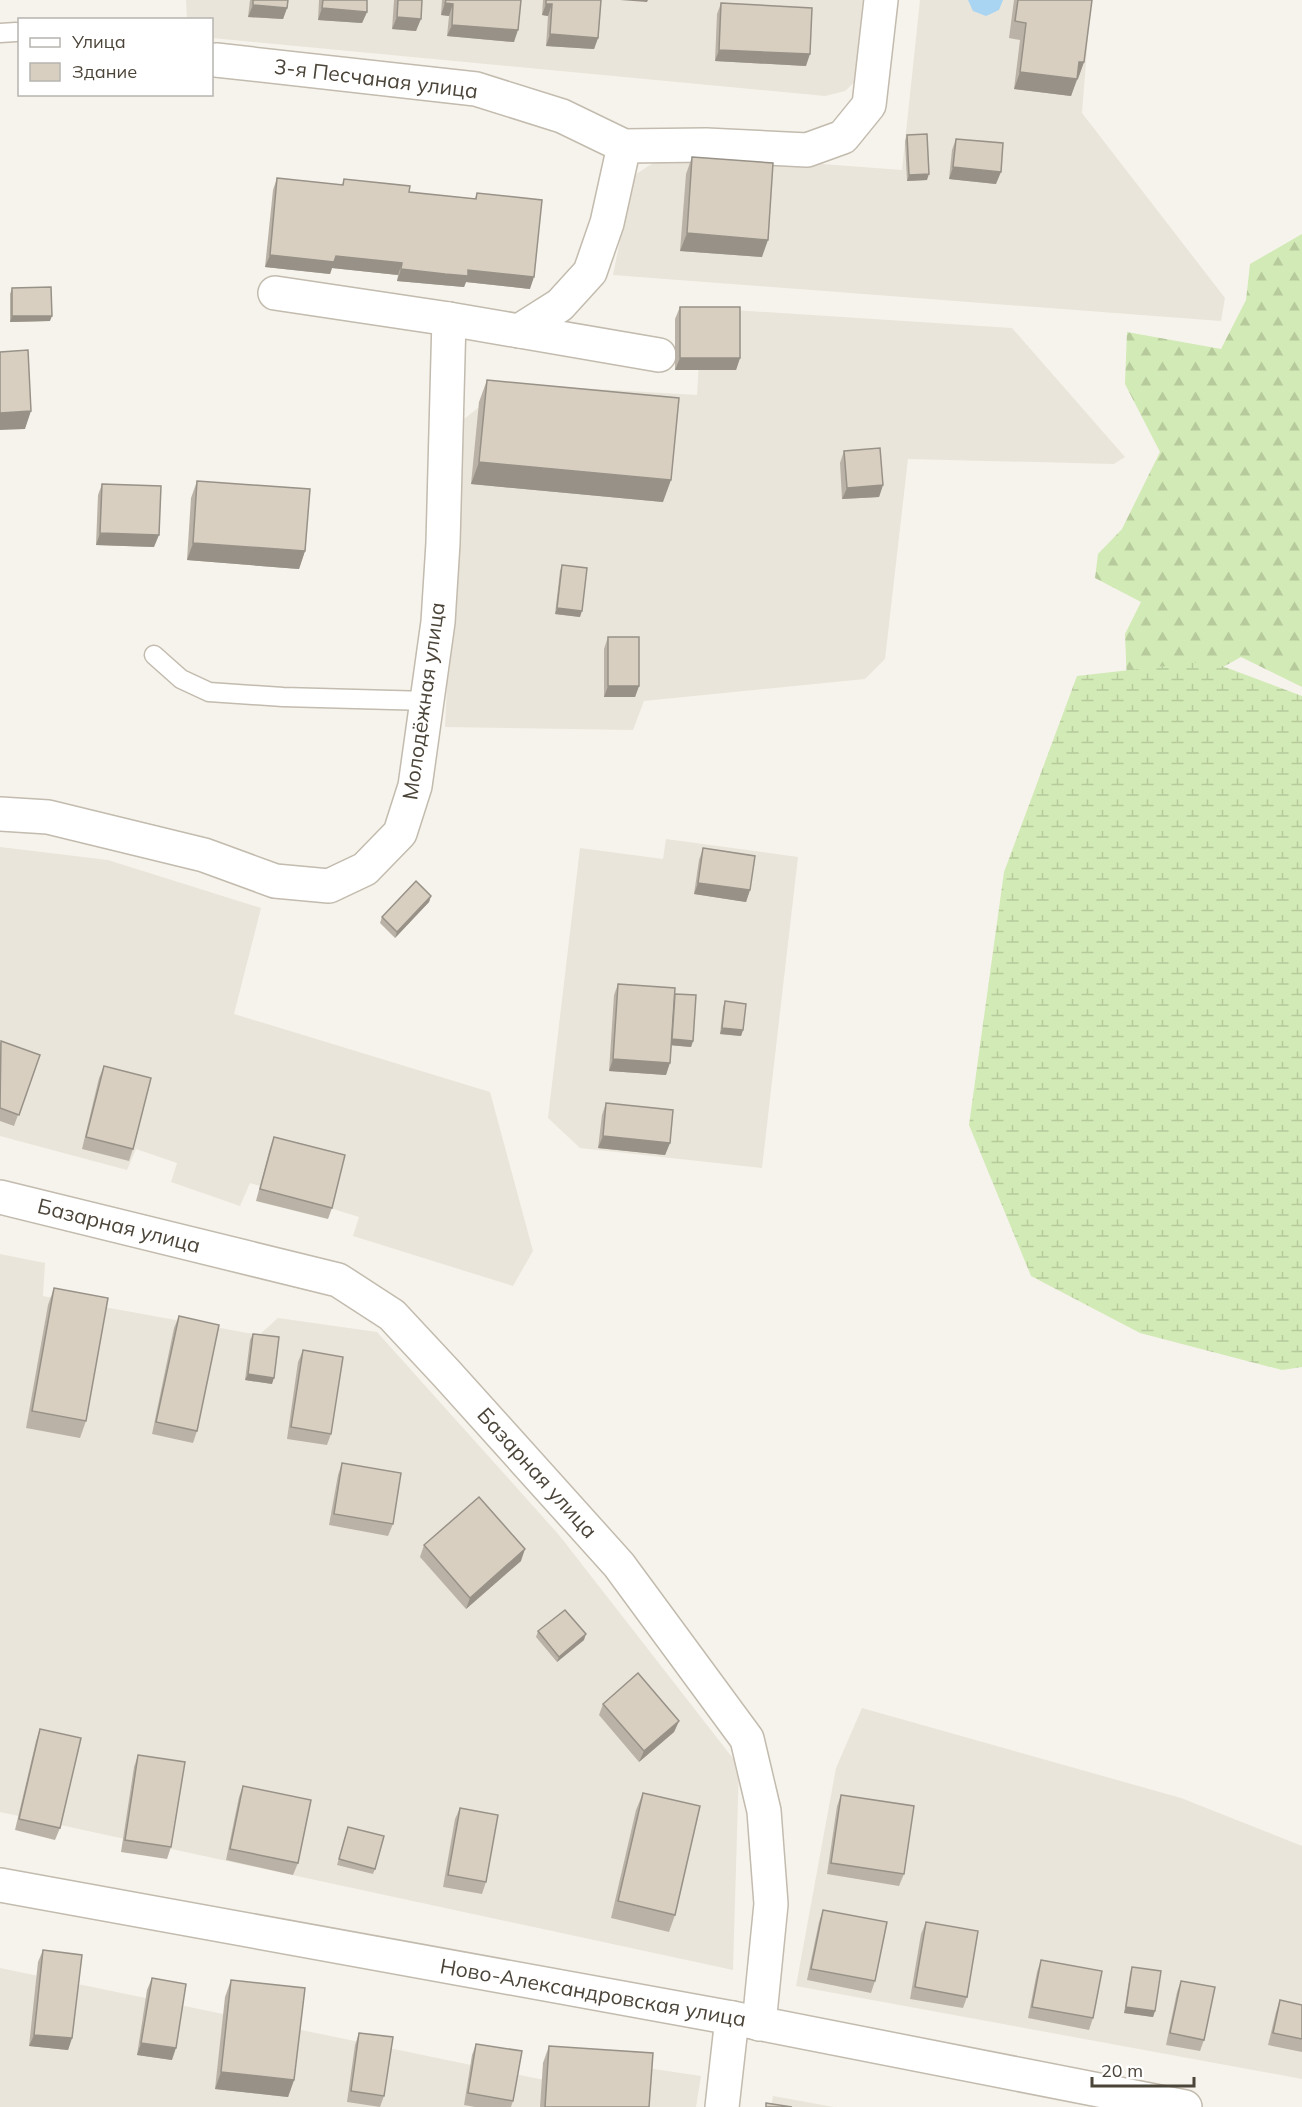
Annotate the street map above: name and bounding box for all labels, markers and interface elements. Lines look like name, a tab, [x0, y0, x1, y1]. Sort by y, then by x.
legend	[18, 18, 213, 96]
text: Улица	[71, 30, 126, 53]
street label: 3-я Песчаная улица	[273, 53, 479, 103]
text: Здание	[72, 60, 137, 83]
street label: Молодёжная улица	[396, 600, 450, 801]
street label: Базарная улица	[35, 1192, 203, 1258]
street label: Базарная улица	[472, 1402, 603, 1543]
street label: Ново-Александровская улица	[438, 1952, 748, 2032]
scale bar	[1092, 2050, 1194, 2088]
text: 20 m	[1101, 2059, 1143, 2082]

